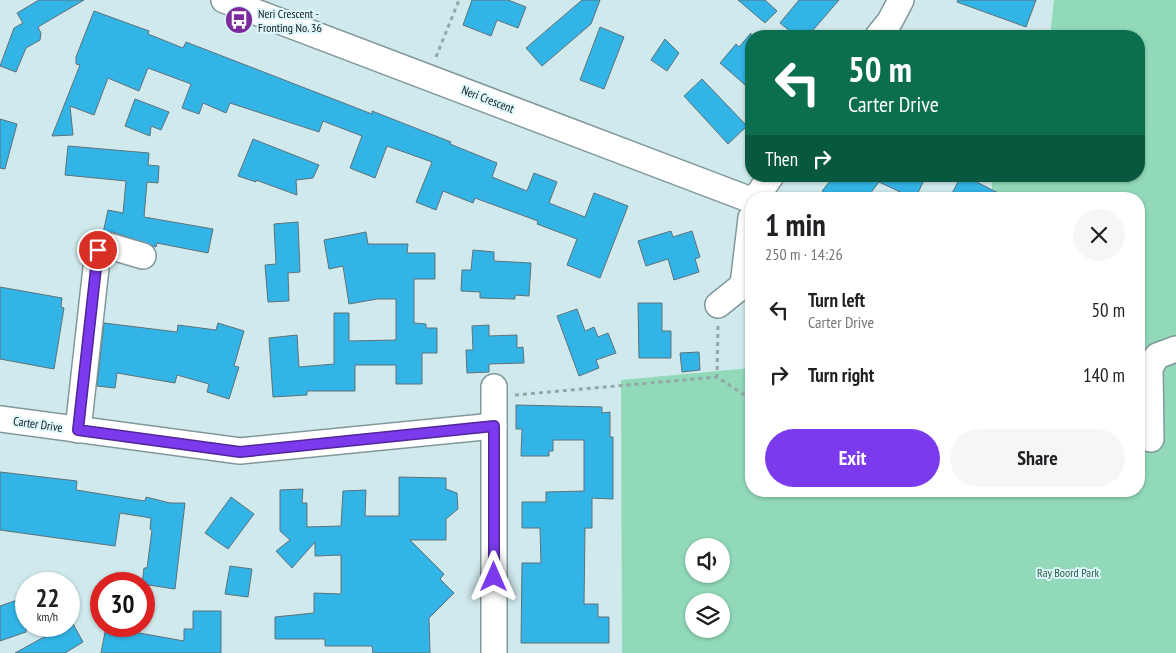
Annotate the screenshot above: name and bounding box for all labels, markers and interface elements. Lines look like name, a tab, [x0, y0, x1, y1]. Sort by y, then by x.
bus stop icon: Neri Crescent - Fronting No. 36	[224, 5, 254, 35]
place label: Neri Crescent - Fronting No. 36	[258, 6, 322, 35]
text: 50 m	[848, 46, 912, 92]
icon: left	[765, 50, 830, 115]
street label: Neri Crescent	[460, 82, 517, 116]
text: Carter Drive	[848, 90, 939, 118]
icon: right	[808, 145, 836, 173]
text: Then	[765, 147, 798, 171]
text: 1 min	[765, 205, 826, 244]
button: close	[1073, 209, 1125, 261]
pin	[77, 229, 119, 271]
icon: arrive	[84, 236, 112, 264]
text: 250 m · 14:26	[765, 244, 843, 264]
text: Turn left	[808, 288, 865, 312]
icon: left	[765, 296, 793, 324]
text: 50 m	[1092, 298, 1125, 322]
text: Carter Drive	[808, 312, 874, 332]
icon: right	[765, 361, 793, 389]
text: Turn right	[808, 363, 874, 387]
text: 140 m	[1083, 363, 1125, 387]
street label: Carter Drive	[12, 413, 64, 435]
button: Exit	[765, 429, 940, 487]
button: Share	[950, 429, 1125, 487]
map controls	[685, 538, 730, 638]
button: sound	[685, 538, 730, 583]
position arrow	[467, 550, 519, 602]
park label: Ray Boord Park	[1037, 565, 1099, 580]
speed limit sign: 30	[90, 572, 155, 637]
text: 22	[36, 582, 59, 614]
button: layers	[685, 593, 730, 638]
text: km/h	[37, 609, 58, 624]

